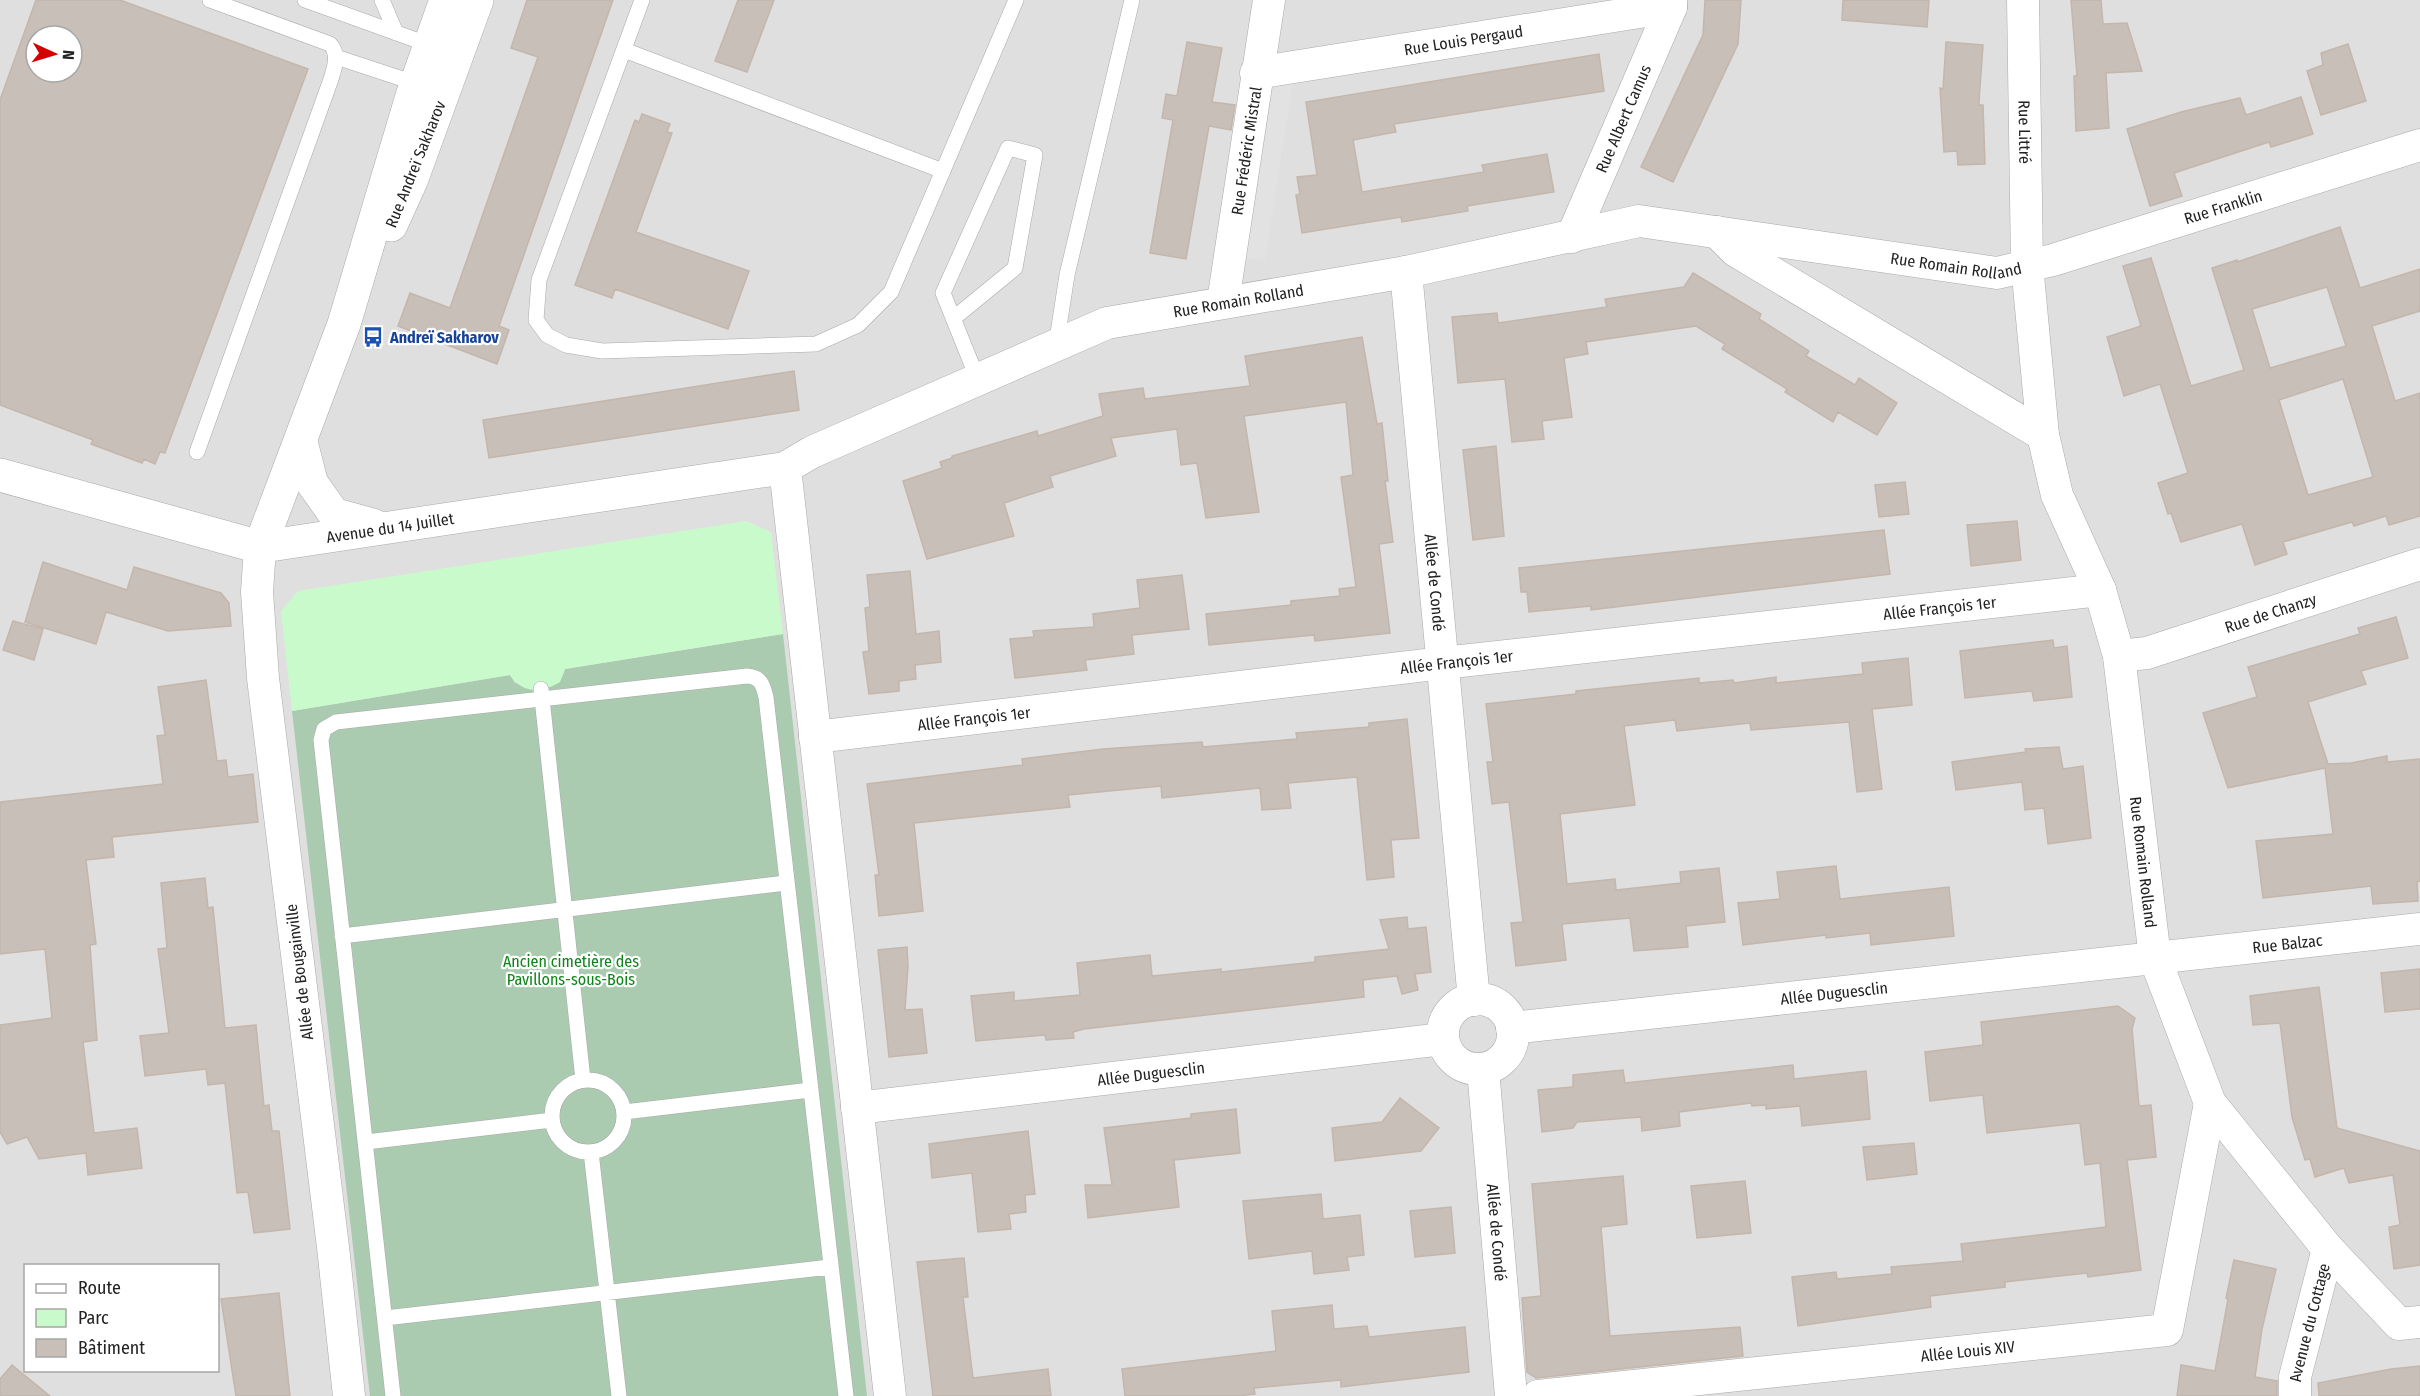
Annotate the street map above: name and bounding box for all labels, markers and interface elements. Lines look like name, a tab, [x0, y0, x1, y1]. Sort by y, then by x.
street label: Rue Louis Pergaud	[1403, 22, 1524, 59]
north arrow	[24, 24, 84, 84]
text: N	[59, 50, 78, 60]
street label: Rue Albert Camus	[1592, 62, 1655, 176]
street label: Rue Frédéric Mistral	[1227, 85, 1266, 216]
street label: Rue Andreï Sakharov	[381, 98, 450, 230]
street label: Rue Littré	[2015, 100, 2034, 164]
street label: Rue Franklin	[2182, 186, 2265, 228]
street label: Rue Romain Rolland	[1889, 249, 2023, 283]
street label: Rue Romain Rolland	[1172, 281, 1305, 322]
bus stop icon: Andreï Sakharov	[361, 325, 385, 349]
place label: Andreï Sakharov	[389, 328, 499, 347]
street label: Avenue du 14 Juillet	[325, 509, 456, 547]
street label: Allée de Condé	[1421, 533, 1449, 632]
street label: Rue de Chanzy	[2222, 589, 2320, 637]
street label: Allée François 1er	[1882, 593, 1998, 624]
street label: Allée François 1er	[1399, 646, 1515, 678]
street label: Allée François 1er	[916, 703, 1032, 735]
street label: Rue Romain Rolland	[2126, 795, 2160, 929]
street label: Allée de Bougainville	[282, 903, 317, 1041]
street label: Rue Balzac	[2251, 931, 2324, 957]
park label: Ancien cimetière des Pavillons-sous-Bois	[503, 952, 639, 989]
street label: Allée Duguesclin	[1779, 978, 1889, 1009]
street label: Allée Duguesclin	[1096, 1058, 1206, 1090]
street label: Allée de Condé	[1483, 1183, 1510, 1282]
street label: Avenue du Cottage	[2286, 1261, 2334, 1382]
legend	[24, 1264, 219, 1372]
text: Route	[78, 1277, 121, 1299]
text: Parc	[78, 1307, 109, 1329]
text: Bâtiment	[78, 1337, 145, 1359]
street label: Allée Louis XIV	[1920, 1337, 2017, 1366]

